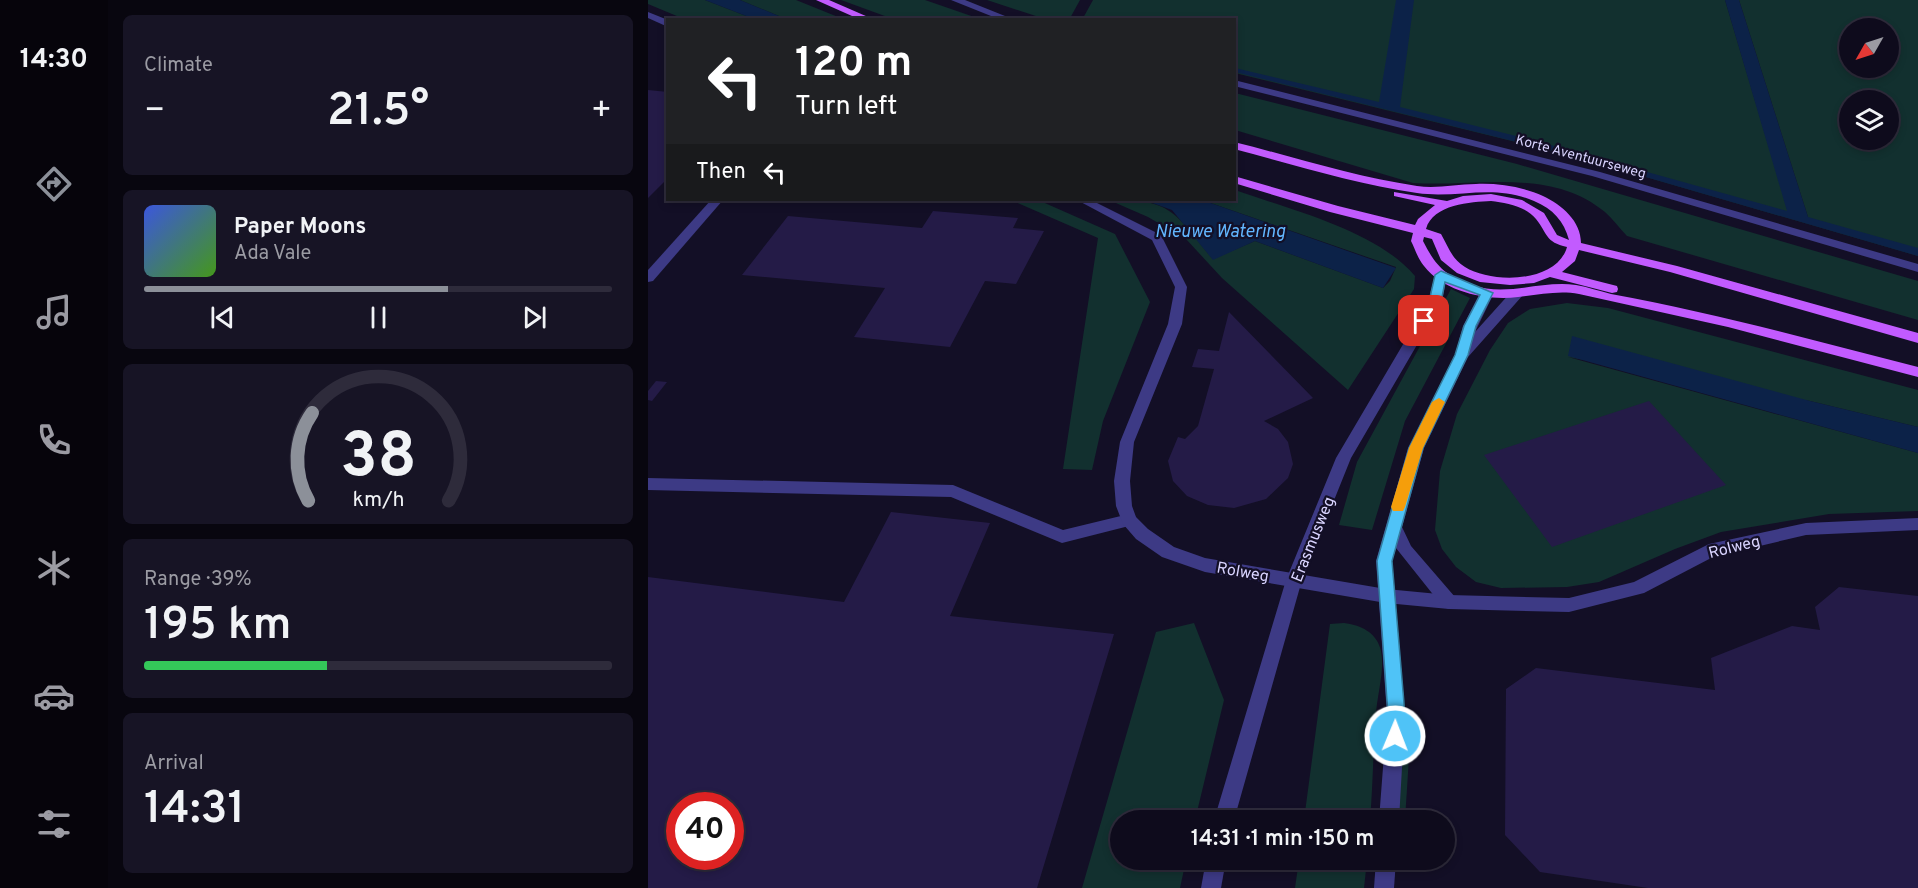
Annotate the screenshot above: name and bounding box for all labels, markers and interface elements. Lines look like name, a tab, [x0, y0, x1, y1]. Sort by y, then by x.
north arrow	[1839, 18, 1899, 78]
map controls	[1839, 18, 1899, 150]
text: 120 m	[795, 38, 912, 91]
icon: left	[696, 42, 774, 120]
text: 14:30	[20, 43, 88, 77]
text: Climate	[144, 53, 213, 79]
text: 21.5°	[327, 84, 429, 141]
text: Turn left	[795, 90, 897, 124]
button: layers	[1839, 90, 1899, 150]
text: −	[144, 91, 165, 133]
text: +	[591, 91, 612, 133]
street label: Korte Aventuurseweg	[1513, 132, 1648, 183]
icon: left	[758, 156, 791, 189]
text: Then	[696, 159, 746, 186]
icon: directions	[33, 163, 75, 205]
text: Paper Moons	[234, 214, 366, 241]
water label: Nieuwe Watering	[1155, 221, 1285, 244]
text: Ada Vale	[234, 241, 311, 267]
icon: music	[33, 291, 75, 333]
pin	[1398, 295, 1449, 346]
icon: previous	[206, 301, 239, 334]
icon: pause	[362, 301, 395, 334]
icon: next	[518, 301, 551, 334]
icon: arrive	[1407, 304, 1440, 337]
icon: phone	[33, 419, 75, 461]
text: 38	[340, 420, 416, 499]
text: km/h	[352, 487, 404, 514]
street label: Erasmusweg	[1288, 494, 1340, 585]
street label: Rolweg	[1707, 532, 1762, 564]
icon: climate	[33, 547, 75, 589]
street label: Rolweg	[1215, 559, 1270, 587]
text: Range · 39%	[144, 567, 252, 593]
text: 195 km	[144, 598, 292, 655]
icon: car	[33, 675, 75, 717]
position arrow	[1363, 704, 1427, 768]
text: Arrival	[144, 751, 204, 777]
text: 14:31	[144, 782, 245, 839]
speed limit sign: 40	[666, 792, 744, 870]
icon: filters	[33, 803, 75, 845]
text: 14:31 · 1 min · 150 m	[1191, 826, 1374, 853]

